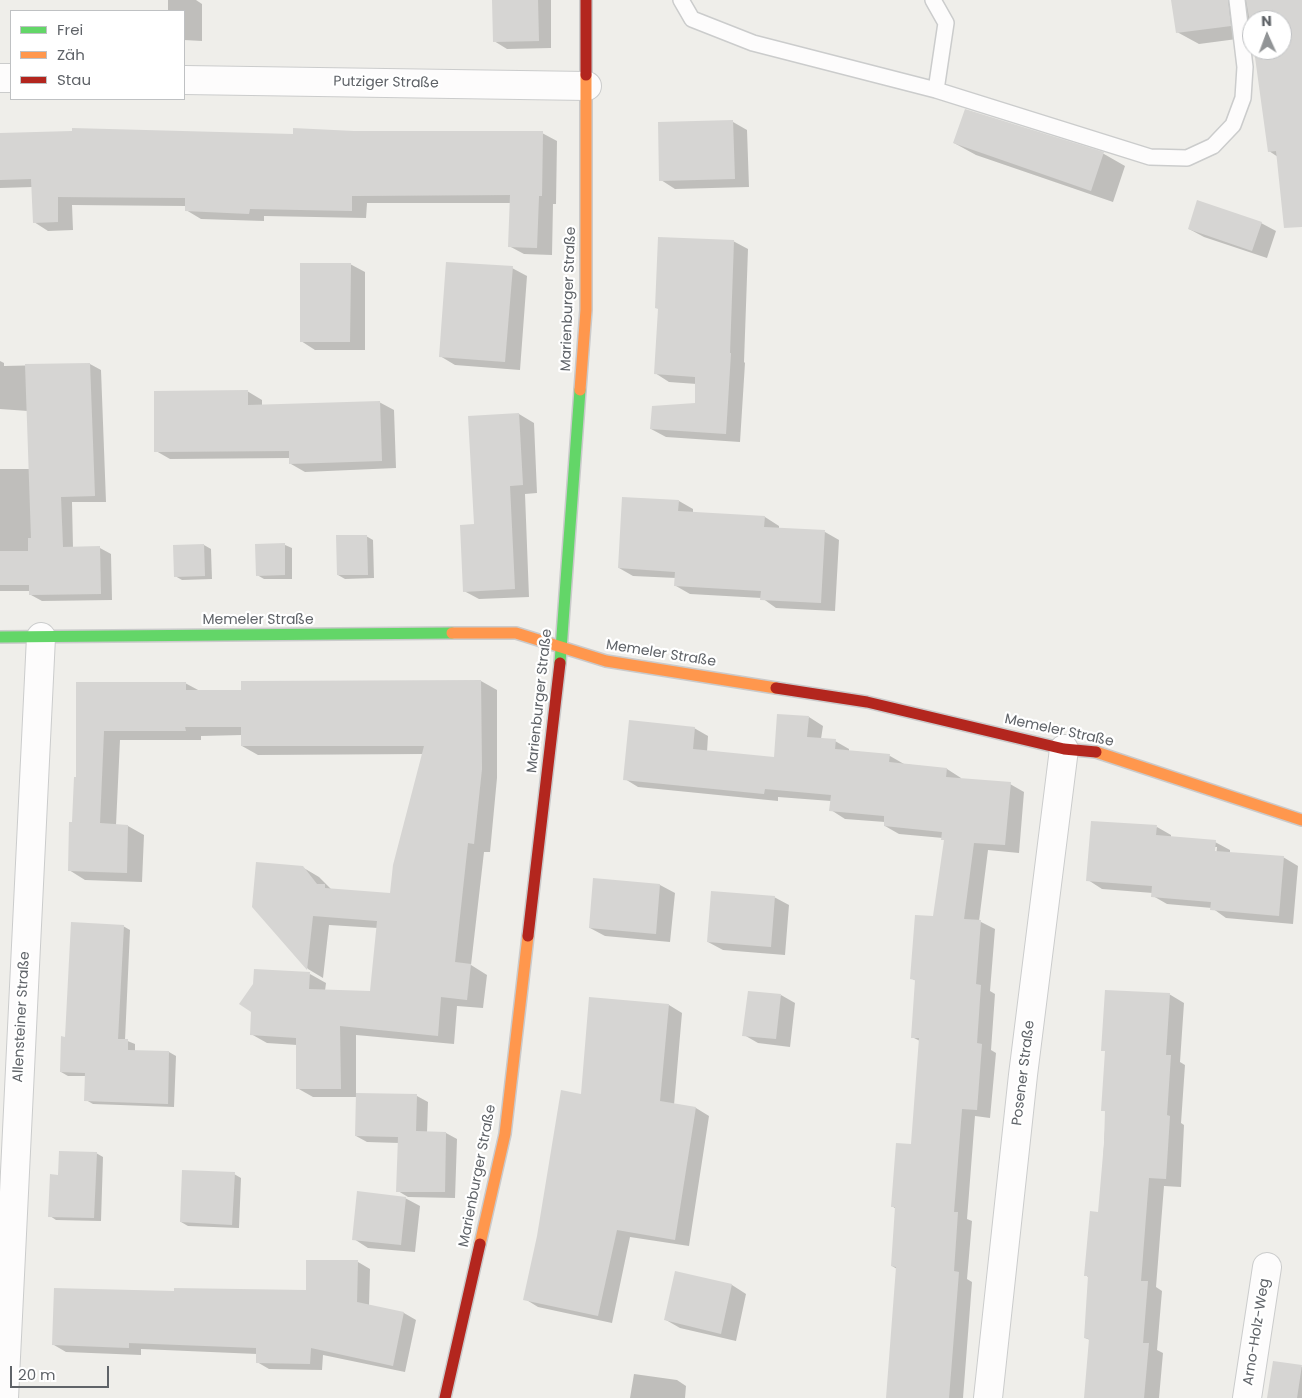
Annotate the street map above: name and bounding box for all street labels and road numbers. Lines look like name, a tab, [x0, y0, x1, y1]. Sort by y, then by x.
street label: Putziger Straße	[333, 74, 439, 92]
street label: Marienburger Straße	[558, 226, 580, 372]
street label: Memeler Straße	[202, 612, 314, 628]
street label: Marienburger Straße	[524, 628, 556, 774]
street label: Memeler Straße	[605, 637, 717, 671]
street label: Memeler Straße	[1003, 711, 1115, 751]
street label: Allensteiner Straße	[10, 951, 34, 1083]
street label: Posener Straße	[1009, 1019, 1039, 1127]
street label: Marienburger Straße	[456, 1103, 500, 1249]
street label: Arno-Holz-Weg	[1240, 1277, 1274, 1387]

